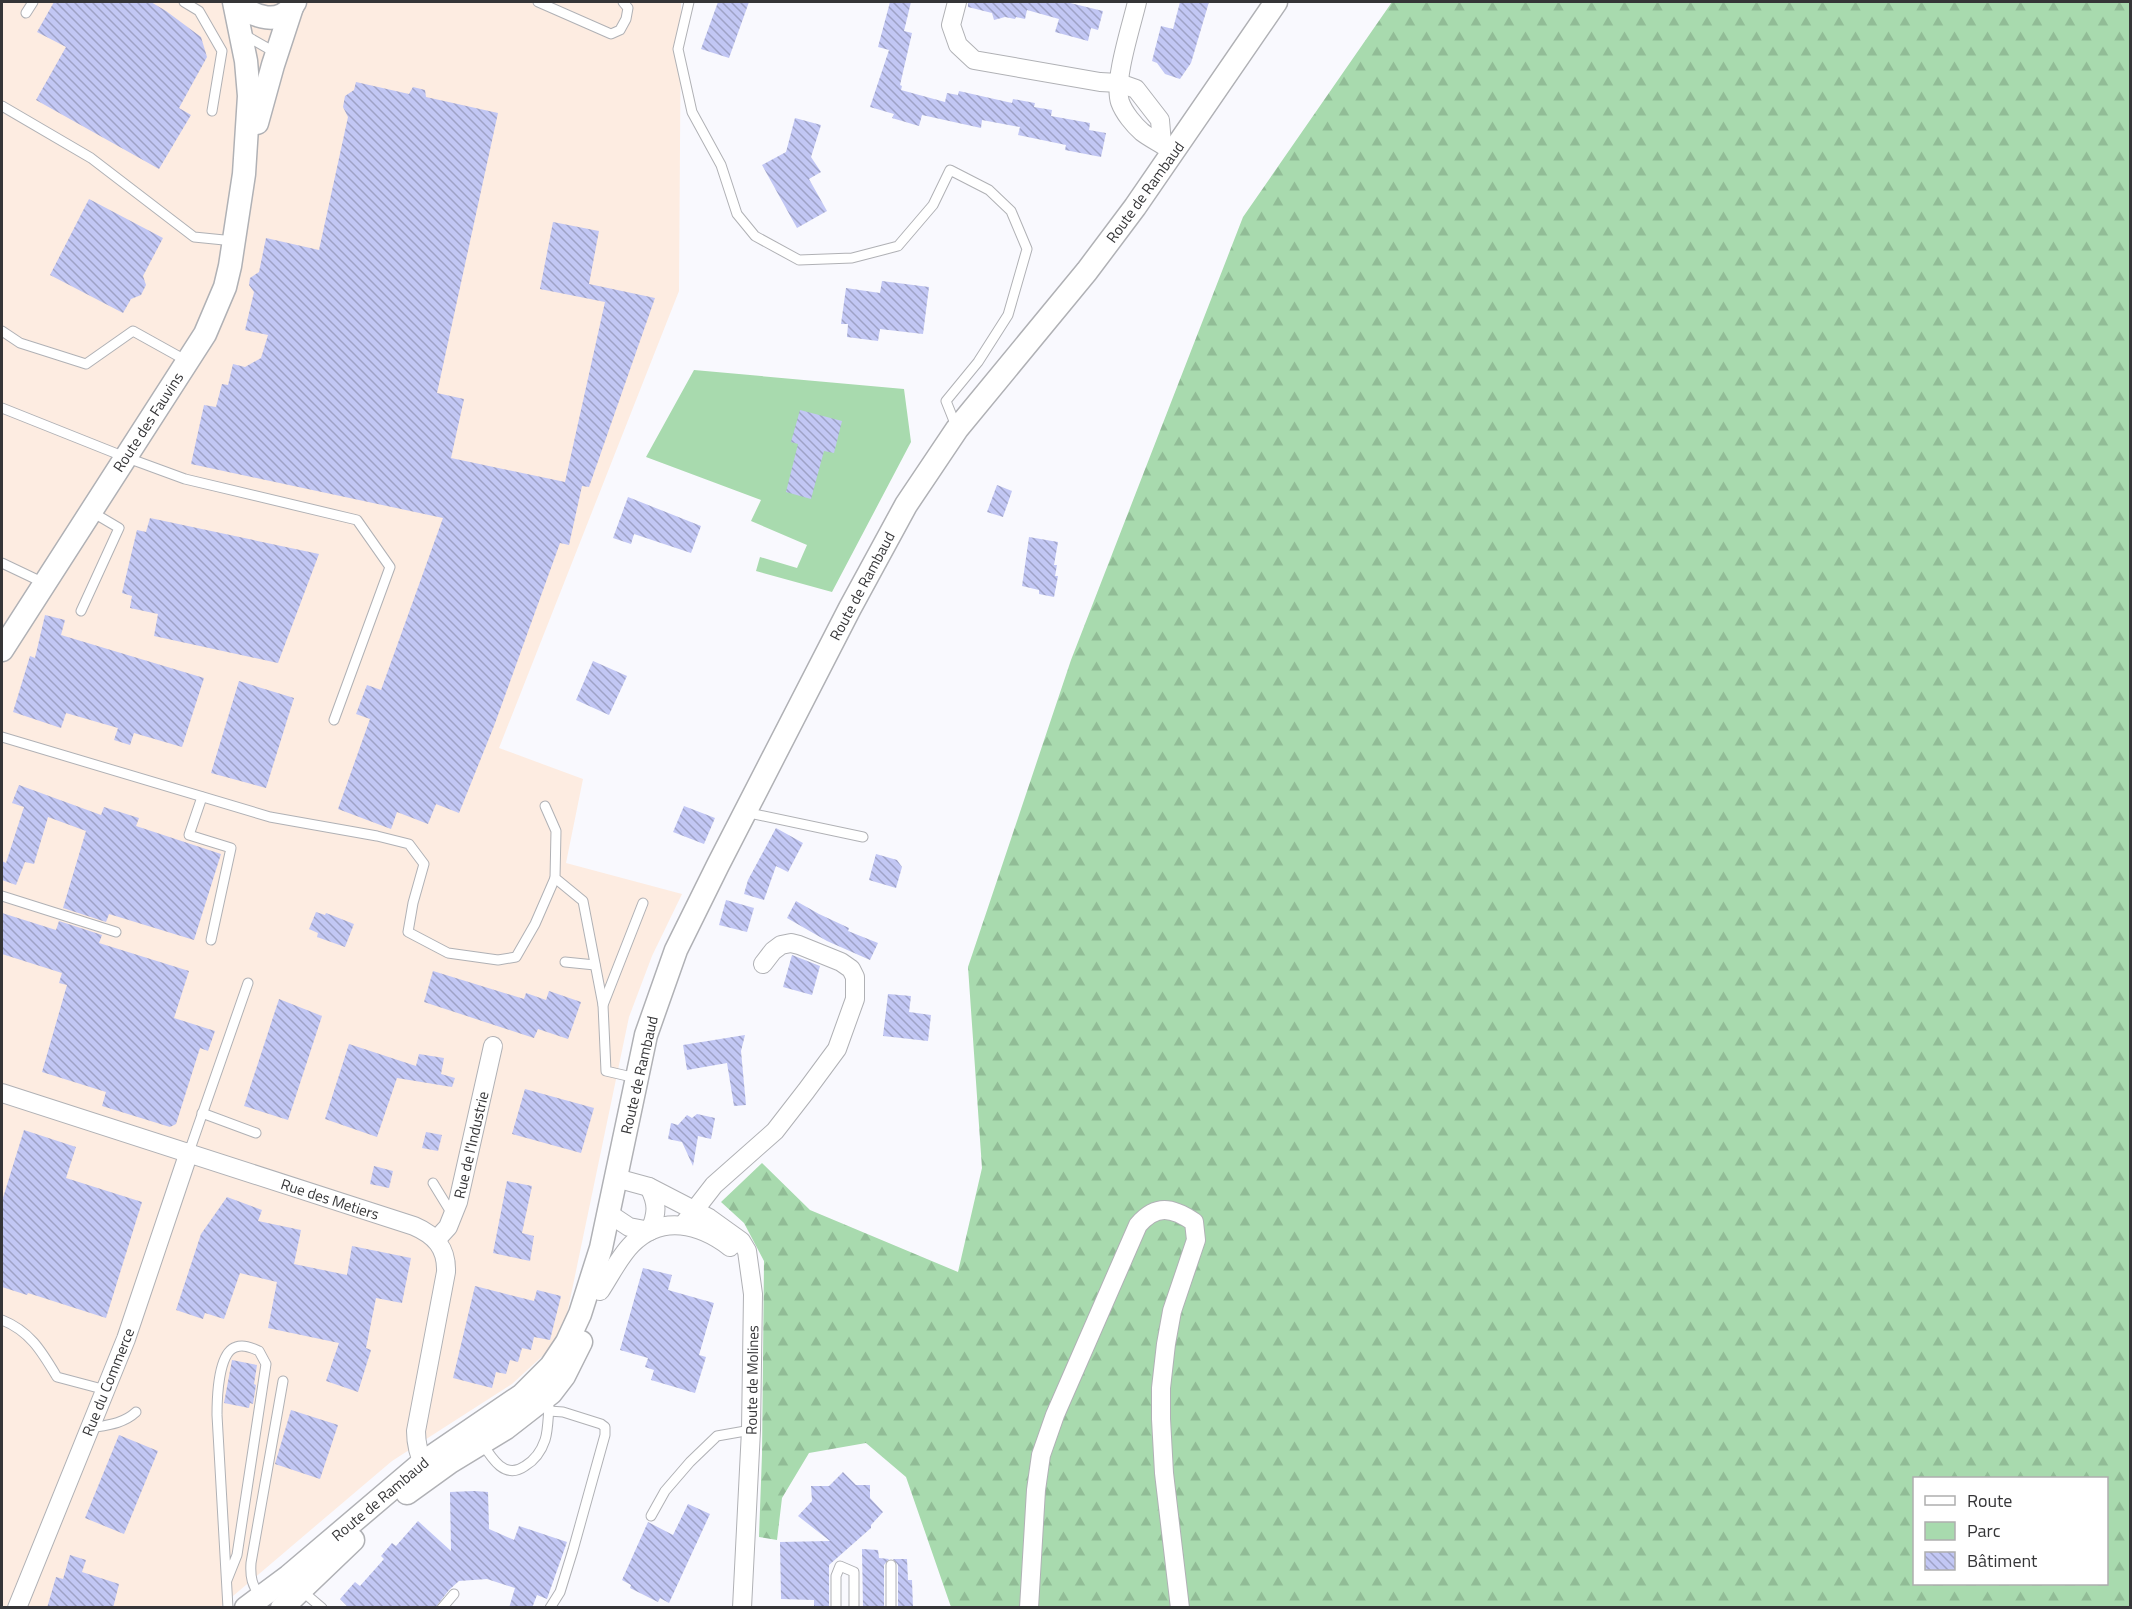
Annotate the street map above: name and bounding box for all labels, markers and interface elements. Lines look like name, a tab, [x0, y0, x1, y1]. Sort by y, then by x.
street label: Route de Rambaud	[1100, 136, 1190, 248]
street label: Route des Fauvins	[107, 367, 189, 477]
street label: Route de Rambaud	[824, 527, 900, 645]
street label: Route de Rambaud	[614, 1014, 664, 1136]
street label: Rue de l'Industrie	[447, 1089, 495, 1201]
street label: Rue des Metiers	[278, 1172, 382, 1226]
street label: Rue du Commerce	[76, 1324, 140, 1440]
street label: Route de Molines	[740, 1325, 764, 1435]
street label: Route de Rambaud	[326, 1451, 434, 1547]
legend	[1913, 1477, 2108, 1585]
text: Route	[1967, 1487, 2012, 1514]
text: Parc	[1967, 1517, 2001, 1544]
text: Bâtiment	[1967, 1547, 2038, 1574]

